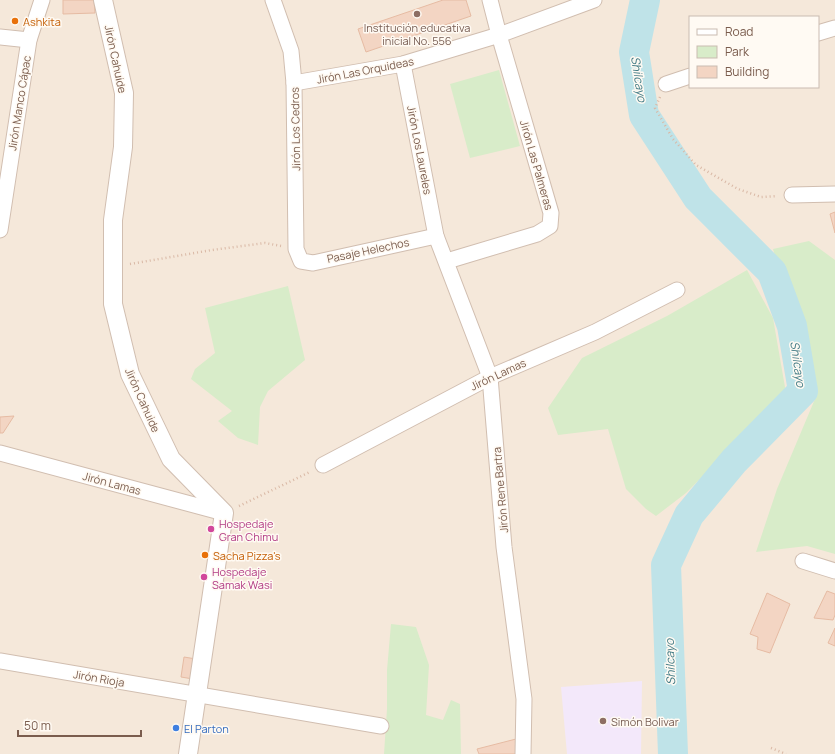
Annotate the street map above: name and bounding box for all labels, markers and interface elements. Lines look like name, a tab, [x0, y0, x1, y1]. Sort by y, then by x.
marker: Institución educativa inicial No. 556	[412, 9, 422, 19]
place label: Ashkita	[23, 14, 61, 29]
marker: Ashkita	[10, 16, 20, 26]
legend	[689, 16, 819, 88]
place label: Institución educativa inicial No. 556	[364, 20, 470, 48]
text: Road	[725, 23, 753, 40]
street label: Jirón Cahuide	[101, 24, 131, 95]
text: Park	[725, 43, 750, 60]
street label: Jirón Las Orquideas	[315, 53, 415, 87]
street label: Jirón Manco Cápac	[4, 54, 34, 152]
water label: Shilcayo	[627, 55, 651, 104]
text: Building	[725, 63, 769, 80]
street label: Jirón Los Cedros	[287, 87, 303, 171]
street label: Jirón Los Laureles	[404, 104, 436, 196]
street label: Jirón Las Palmeras	[517, 118, 557, 212]
street label: Pasaje Helechos	[326, 234, 411, 266]
water label: Shilcayo	[786, 340, 810, 389]
street label: Jirón Lamas	[468, 354, 528, 393]
street label: Jirón Cahuide	[122, 365, 164, 435]
street label: Jirón Rene Bartra	[489, 446, 511, 534]
street label: Jirón Lamas	[81, 468, 143, 498]
place label: Hospedaje Gran Chimu	[219, 516, 278, 544]
marker: Hospedaje Gran Chimu	[206, 524, 216, 534]
place label: Sacha Pizza's	[213, 548, 281, 563]
marker: Sacha Pizza's	[200, 550, 210, 560]
place label: Hospedaje Samak Wasi	[212, 564, 272, 592]
marker: Hospedaje Samak Wasi	[199, 572, 209, 582]
water label: Shilcayo	[661, 638, 679, 685]
street label: Jirón Rioja	[72, 666, 126, 690]
scale bar	[18, 712, 141, 738]
place label: Simón Bolivar	[611, 714, 679, 729]
marker: Simón Bolivar	[598, 716, 608, 726]
text: 50 m	[24, 717, 51, 734]
place label: El Parton	[184, 721, 229, 736]
marker: El Parton	[171, 723, 181, 733]

